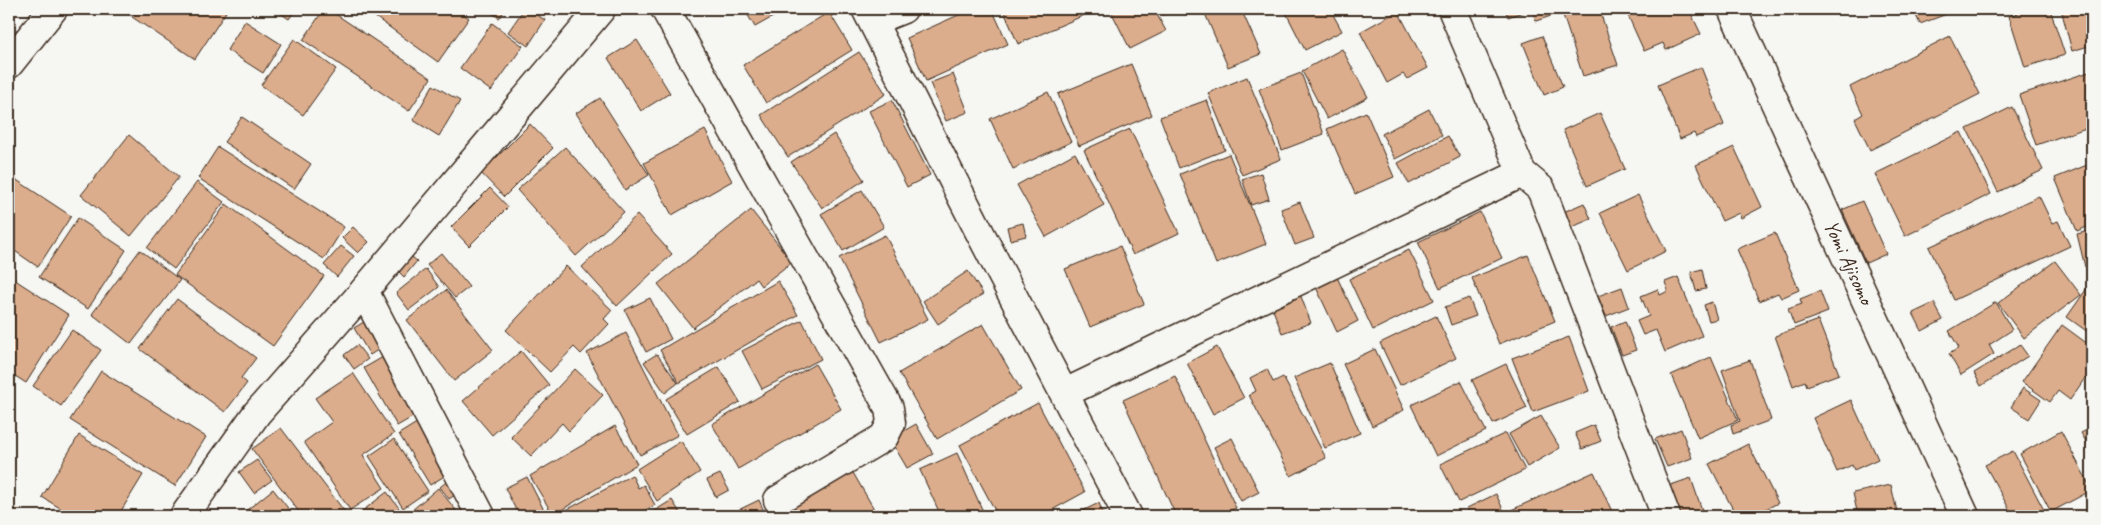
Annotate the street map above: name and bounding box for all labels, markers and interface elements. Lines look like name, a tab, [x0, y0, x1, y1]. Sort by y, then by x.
street label: Yomi Ajisomo	[1818, 216, 1881, 311]

